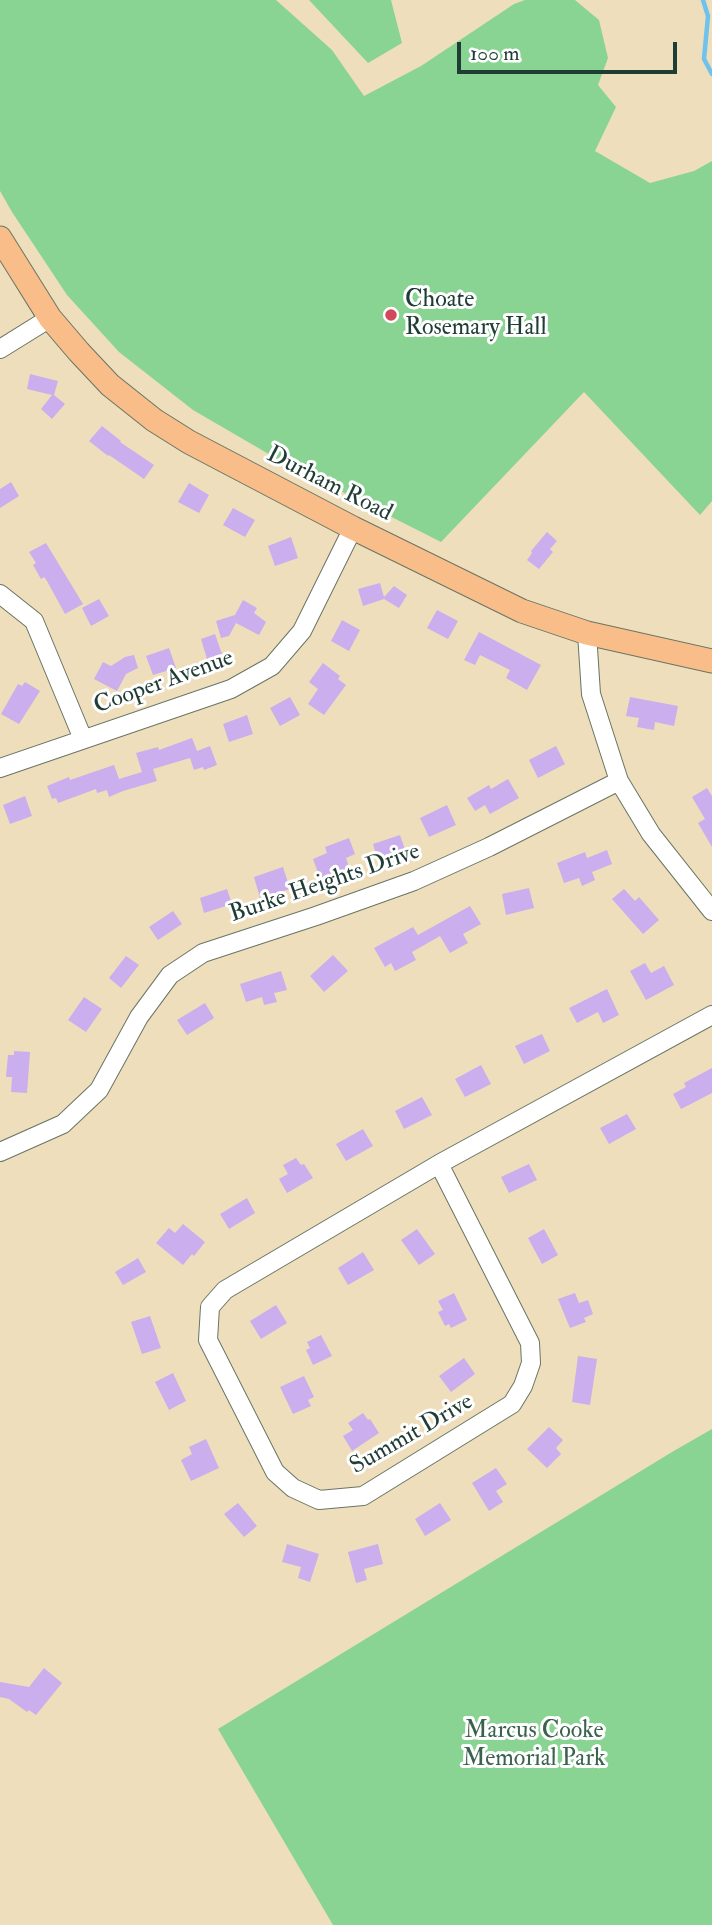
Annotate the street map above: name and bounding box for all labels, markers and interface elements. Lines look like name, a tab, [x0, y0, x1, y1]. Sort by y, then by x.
scale bar	[460, 28, 680, 72]
text: 100 m	[470, 40, 520, 67]
place label: Choate Rosemary Hall	[405, 287, 547, 343]
marker: Choate Rosemary Hall	[383, 307, 399, 323]
street label: Durham Road	[261, 441, 397, 529]
street label: Cooper Avenue	[90, 644, 238, 722]
street label: Burke Heights Drive	[226, 838, 424, 930]
street label: Summit Drive	[346, 1388, 478, 1482]
park label: Marcus Cooke Memorial Park	[462, 1718, 606, 1774]

